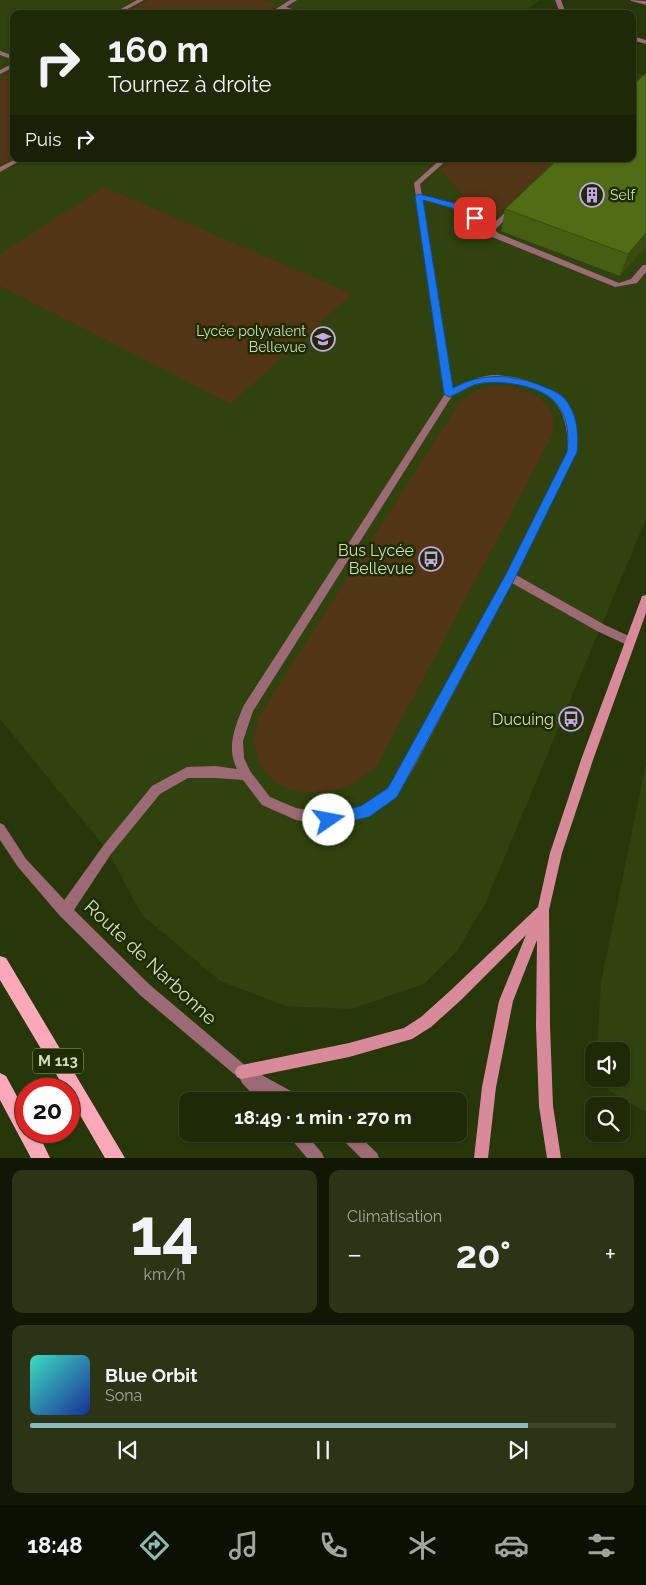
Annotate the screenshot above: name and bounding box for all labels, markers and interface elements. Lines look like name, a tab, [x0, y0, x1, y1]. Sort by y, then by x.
text: 160 m	[108, 29, 209, 70]
icon: right	[25, 30, 90, 95]
text: Tournez à droite	[108, 71, 272, 97]
icon: right	[71, 125, 99, 153]
text: Puis	[25, 128, 61, 150]
building icon: Self	[579, 182, 605, 208]
place label: Self	[610, 187, 637, 203]
pin	[454, 197, 496, 239]
icon: arrive	[461, 204, 489, 232]
place label: Lycée polyvalent Bellevue	[196, 323, 306, 355]
school or university icon: Lycée polyvalent Bellevue	[310, 326, 336, 352]
place label: Bus Lycée Bellevue	[338, 541, 414, 578]
bus stop icon: Bus Lycée Bellevue	[418, 546, 444, 572]
bus stop icon: Ducuing	[558, 706, 584, 732]
place label: Ducuing	[492, 710, 554, 729]
position arrow	[302, 793, 354, 845]
street label: Route de Narbonne	[80, 895, 222, 1029]
map controls	[585, 1042, 630, 1142]
button: sound	[585, 1042, 630, 1087]
road number: M 113	[33, 1048, 83, 1074]
speed limit sign: 20	[15, 1078, 80, 1143]
button: search	[585, 1097, 630, 1142]
text: 18:49 · 1 min · 270 m	[234, 1106, 412, 1128]
text: 14	[130, 1194, 199, 1270]
text: Climatisation	[347, 1207, 442, 1226]
text: 20°	[456, 1232, 511, 1277]
text: −	[347, 1238, 362, 1271]
text: +	[604, 1238, 616, 1271]
text: km/h	[143, 1265, 186, 1284]
text: Blue Orbit	[105, 1364, 197, 1386]
text: Sona	[105, 1386, 142, 1405]
icon: previous	[114, 1436, 142, 1464]
icon: pause	[309, 1436, 337, 1464]
icon: next	[504, 1436, 532, 1464]
icon: directions	[137, 1528, 172, 1563]
icon: music	[226, 1528, 261, 1563]
icon: phone	[316, 1528, 351, 1563]
icon: climate	[405, 1528, 440, 1563]
icon: car	[494, 1528, 529, 1563]
icon: filters	[584, 1528, 619, 1563]
text: 18:48	[27, 1532, 83, 1558]

